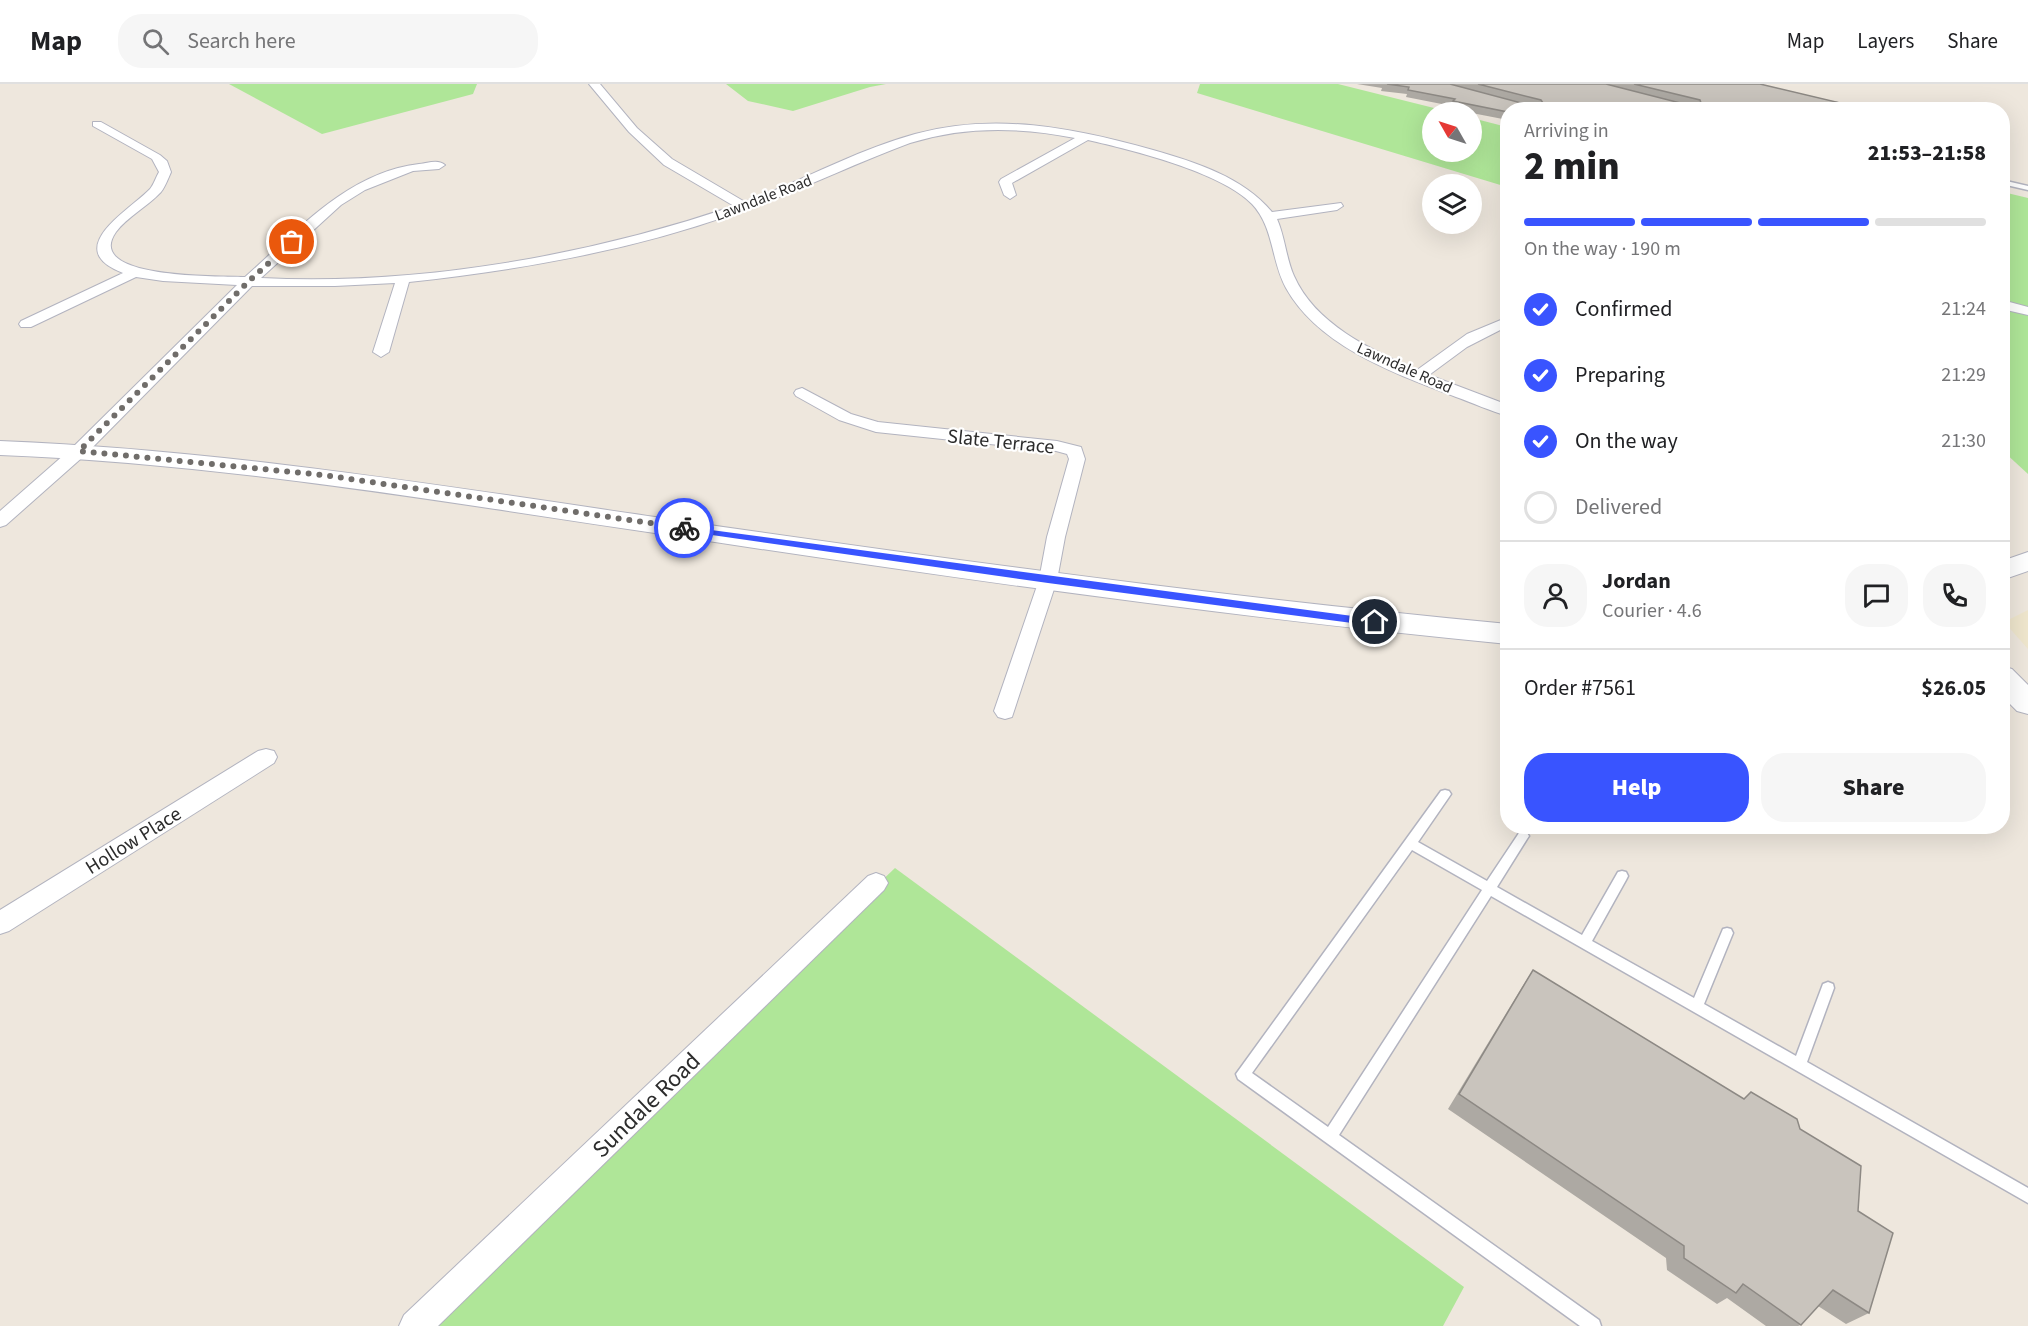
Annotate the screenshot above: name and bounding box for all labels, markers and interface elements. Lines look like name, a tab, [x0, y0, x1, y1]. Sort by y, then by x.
search box	[118, 14, 538, 68]
text: Map	[30, 21, 82, 61]
icon: search	[139, 25, 172, 58]
text: Search here	[187, 25, 296, 57]
text: Map	[1787, 26, 1824, 56]
text: Layers	[1857, 26, 1914, 56]
text: Share	[1947, 26, 1998, 56]
north arrow	[1422, 102, 1482, 162]
map controls	[1422, 102, 1482, 234]
text: Arriving in	[1524, 117, 1609, 145]
text: 21:53–21:58	[1868, 137, 1986, 169]
text: 2 min	[1524, 139, 1620, 195]
street label: Lawndale Road	[712, 169, 815, 227]
button: layers	[1422, 174, 1482, 234]
pin	[266, 216, 317, 267]
icon: bag	[275, 225, 308, 258]
text: On the way · 190 m	[1524, 235, 1681, 263]
icon: check	[1524, 293, 1557, 326]
text: Confirmed	[1575, 293, 1672, 325]
text: 21:24	[1941, 295, 1986, 323]
street label: Lawndale Road	[1353, 337, 1456, 399]
icon: check	[1524, 359, 1557, 392]
text: Preparing	[1575, 359, 1665, 391]
text: 21:29	[1941, 361, 1986, 389]
street label: Slate Terrace	[946, 422, 1056, 462]
icon: check	[1524, 425, 1557, 458]
text: On the way	[1575, 425, 1678, 457]
text: 21:30	[1941, 427, 1986, 455]
text: Delivered	[1575, 491, 1662, 523]
courier	[654, 498, 714, 558]
icon: bike	[668, 512, 701, 545]
button: person	[1524, 564, 1587, 627]
button: chat	[1845, 564, 1908, 627]
button: phone	[1923, 564, 1986, 627]
text: Jordan	[1602, 565, 1671, 597]
pin	[1349, 596, 1400, 647]
text: Courier · 4.6	[1602, 597, 1702, 625]
icon: home	[1358, 605, 1391, 638]
text: Order #7561	[1524, 672, 1636, 704]
text: $26.05	[1921, 672, 1986, 704]
button: Help	[1524, 753, 1749, 822]
button: Share	[1761, 753, 1986, 822]
street label: Hollow Place	[80, 800, 187, 881]
street label: Sundale Road	[584, 1045, 708, 1166]

